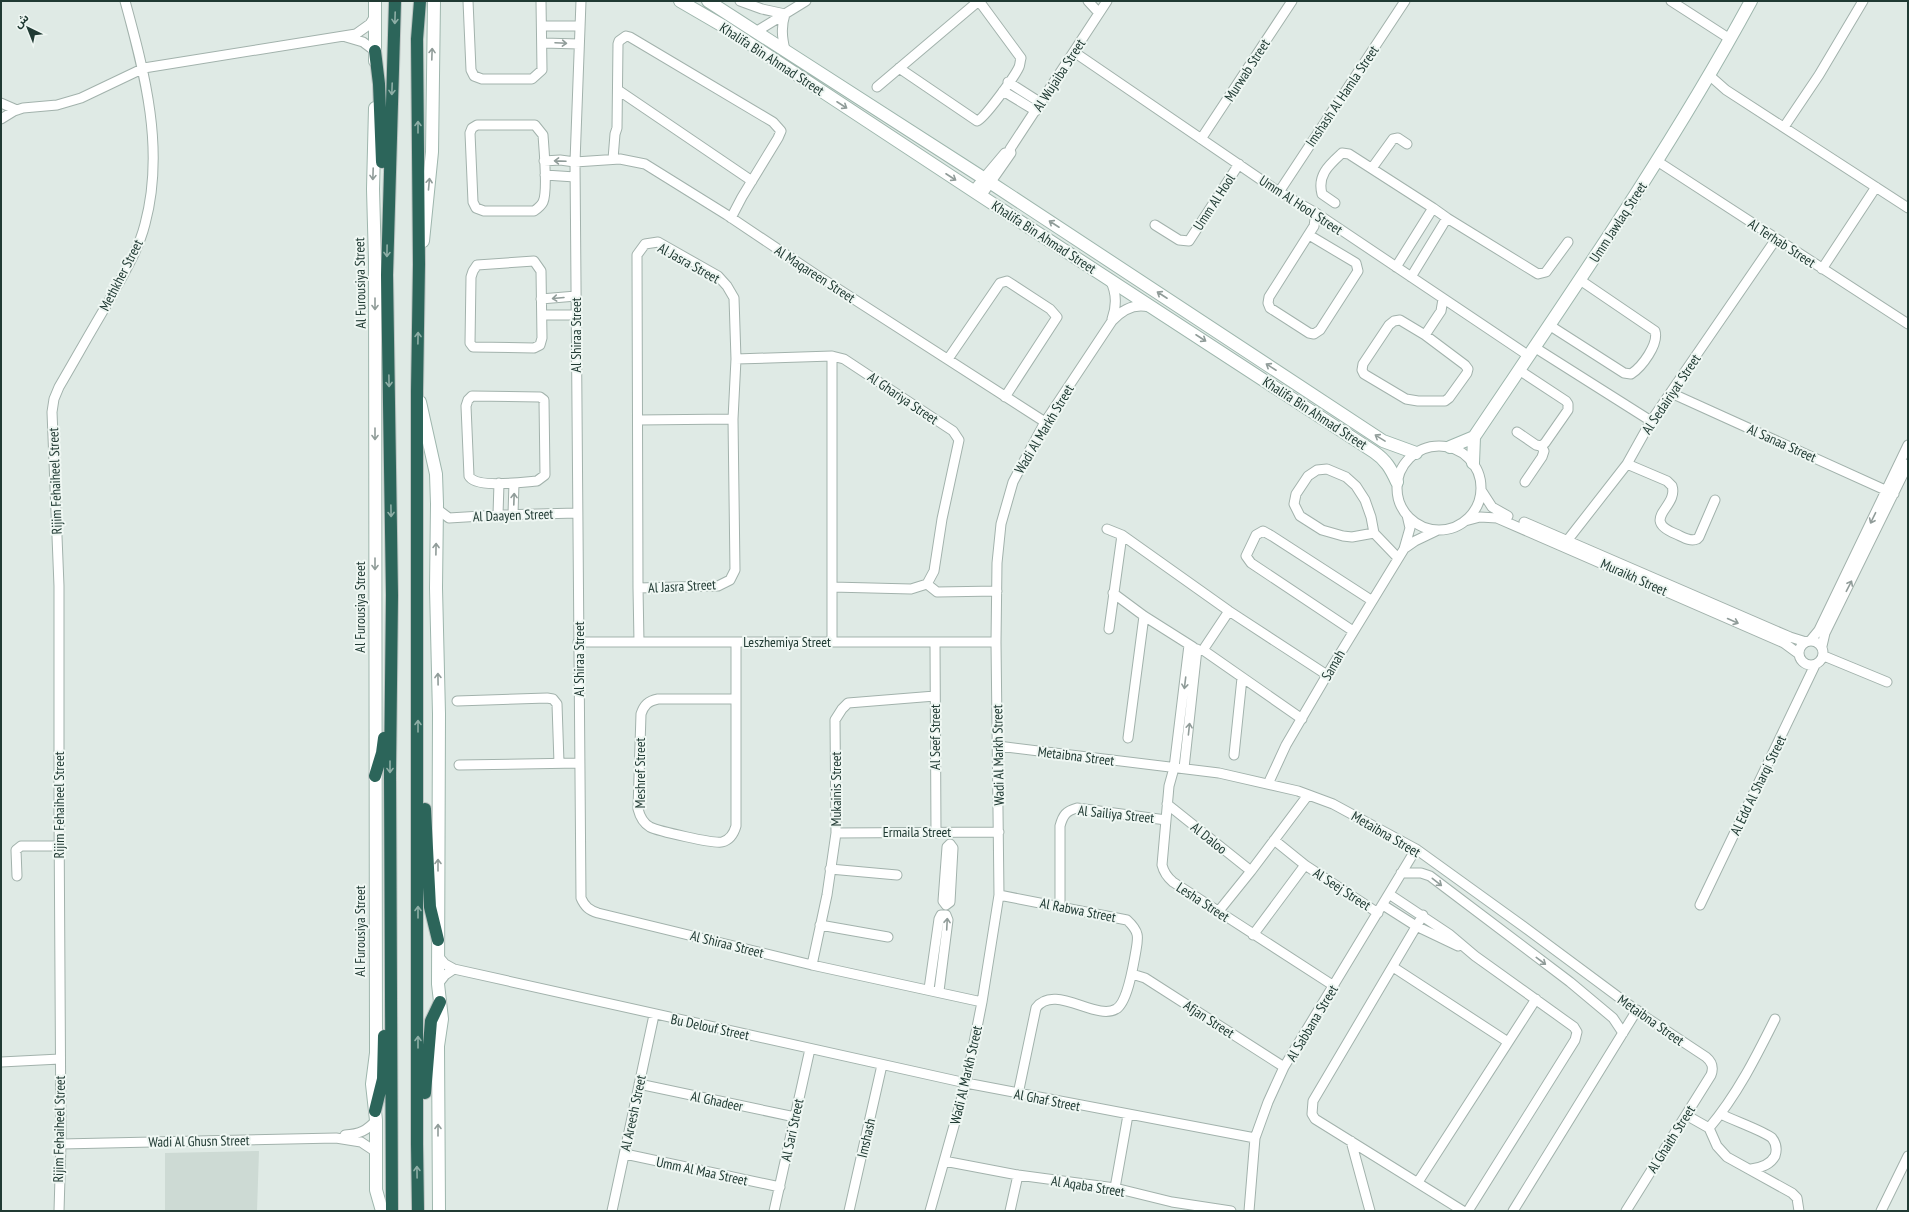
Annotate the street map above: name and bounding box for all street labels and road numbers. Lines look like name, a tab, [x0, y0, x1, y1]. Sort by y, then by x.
street label: Khalifa Bin Ahmad Street	[716, 18, 828, 100]
street label: Al Wujaiba Street	[1029, 35, 1089, 115]
street label: Murwab Street	[1220, 35, 1274, 105]
street label: Imshash Al Hamla Street	[1301, 42, 1383, 150]
street label: Umm Al Hool	[1189, 170, 1239, 234]
street label: Umm Al Hool Street	[1256, 171, 1346, 239]
street label: Umm Jawlaq Street	[1585, 178, 1651, 266]
street label: Khalifa Bin Ahmad Street	[988, 196, 1100, 278]
street label: Al Terhab Street	[1745, 215, 1819, 272]
street label: Methkher Street	[95, 236, 147, 314]
street label: Al Furousiya Street	[350, 237, 370, 329]
street label: Al Jasra Street	[655, 239, 723, 287]
street label: Al Maqareen Street	[771, 241, 859, 307]
street label: Al Shiraa Street	[567, 297, 585, 373]
street label: Al Sedairiyat Street	[1638, 350, 1705, 438]
street label: Al Ghariya Street	[864, 368, 942, 428]
street label: Khalifa Bin Ahmad Street	[1259, 372, 1371, 454]
street label: Wadi Al Markh Street	[1010, 381, 1078, 477]
street label: Al Sanaa Street	[1745, 420, 1819, 466]
street label: Rijim Fehaiheel Street	[44, 427, 66, 535]
street label: Al Daayen Street	[472, 505, 554, 525]
street label: Muraikh Street	[1598, 554, 1670, 600]
street label: Al Furousiya Street	[351, 561, 369, 653]
street label: Al Jasra Street	[648, 575, 717, 597]
street label: Al Shiraa Street	[570, 621, 588, 697]
street label: Leszhemiya Street	[743, 633, 831, 651]
street label: Samah	[1317, 646, 1349, 684]
street label: Al Seef Street	[926, 704, 944, 770]
street label: Wadi Al Markh Street	[988, 704, 1008, 806]
street label: Al Edd Al Sharqi Street	[1726, 732, 1790, 838]
street label: Meshref Street	[631, 737, 649, 808]
street label: Metaibna Street	[1037, 742, 1115, 770]
street label: Rijim Fehaiheel Street	[50, 751, 68, 859]
street label: Mukainis Street	[827, 751, 845, 826]
street label: Al Sailiya Street	[1077, 801, 1155, 827]
street label: Metaibna Street	[1348, 807, 1424, 861]
street label: Al Daloo	[1187, 818, 1231, 858]
street label: Ermaila Street	[883, 823, 951, 841]
street label: Al Seej Street	[1310, 864, 1374, 914]
street label: Lesha Street	[1173, 878, 1233, 926]
street label: Al Furousiya Street	[351, 885, 369, 977]
street label: Al Rabwa Street	[1039, 894, 1118, 926]
street label: Al Shiraa Street	[688, 926, 766, 962]
street label: Al Sabbana Street	[1282, 981, 1342, 1064]
street label: Metaibna Street	[1614, 991, 1688, 1050]
street label: Afjan Street	[1180, 996, 1238, 1042]
street label: Bu Delouf Street	[669, 1010, 751, 1044]
street label: Wadi Al Markh Street	[946, 1024, 986, 1126]
street label: Al Areesh Street	[616, 1073, 650, 1153]
street label: Rijim Fehaiheel Street	[49, 1075, 69, 1183]
street label: Al Ghaf Street	[1012, 1085, 1082, 1115]
street label: Al Ghadeer	[689, 1087, 745, 1115]
street label: Al Sari Street	[777, 1097, 807, 1163]
street label: Al Ghaith Street	[1643, 1102, 1699, 1176]
street label: Imshash	[853, 1117, 879, 1159]
street label: Wadi Al Ghusn Street	[148, 1131, 250, 1151]
street label: Umm Al Maa Street	[655, 1153, 750, 1190]
street label: Al Aqaba Street	[1050, 1171, 1126, 1201]

